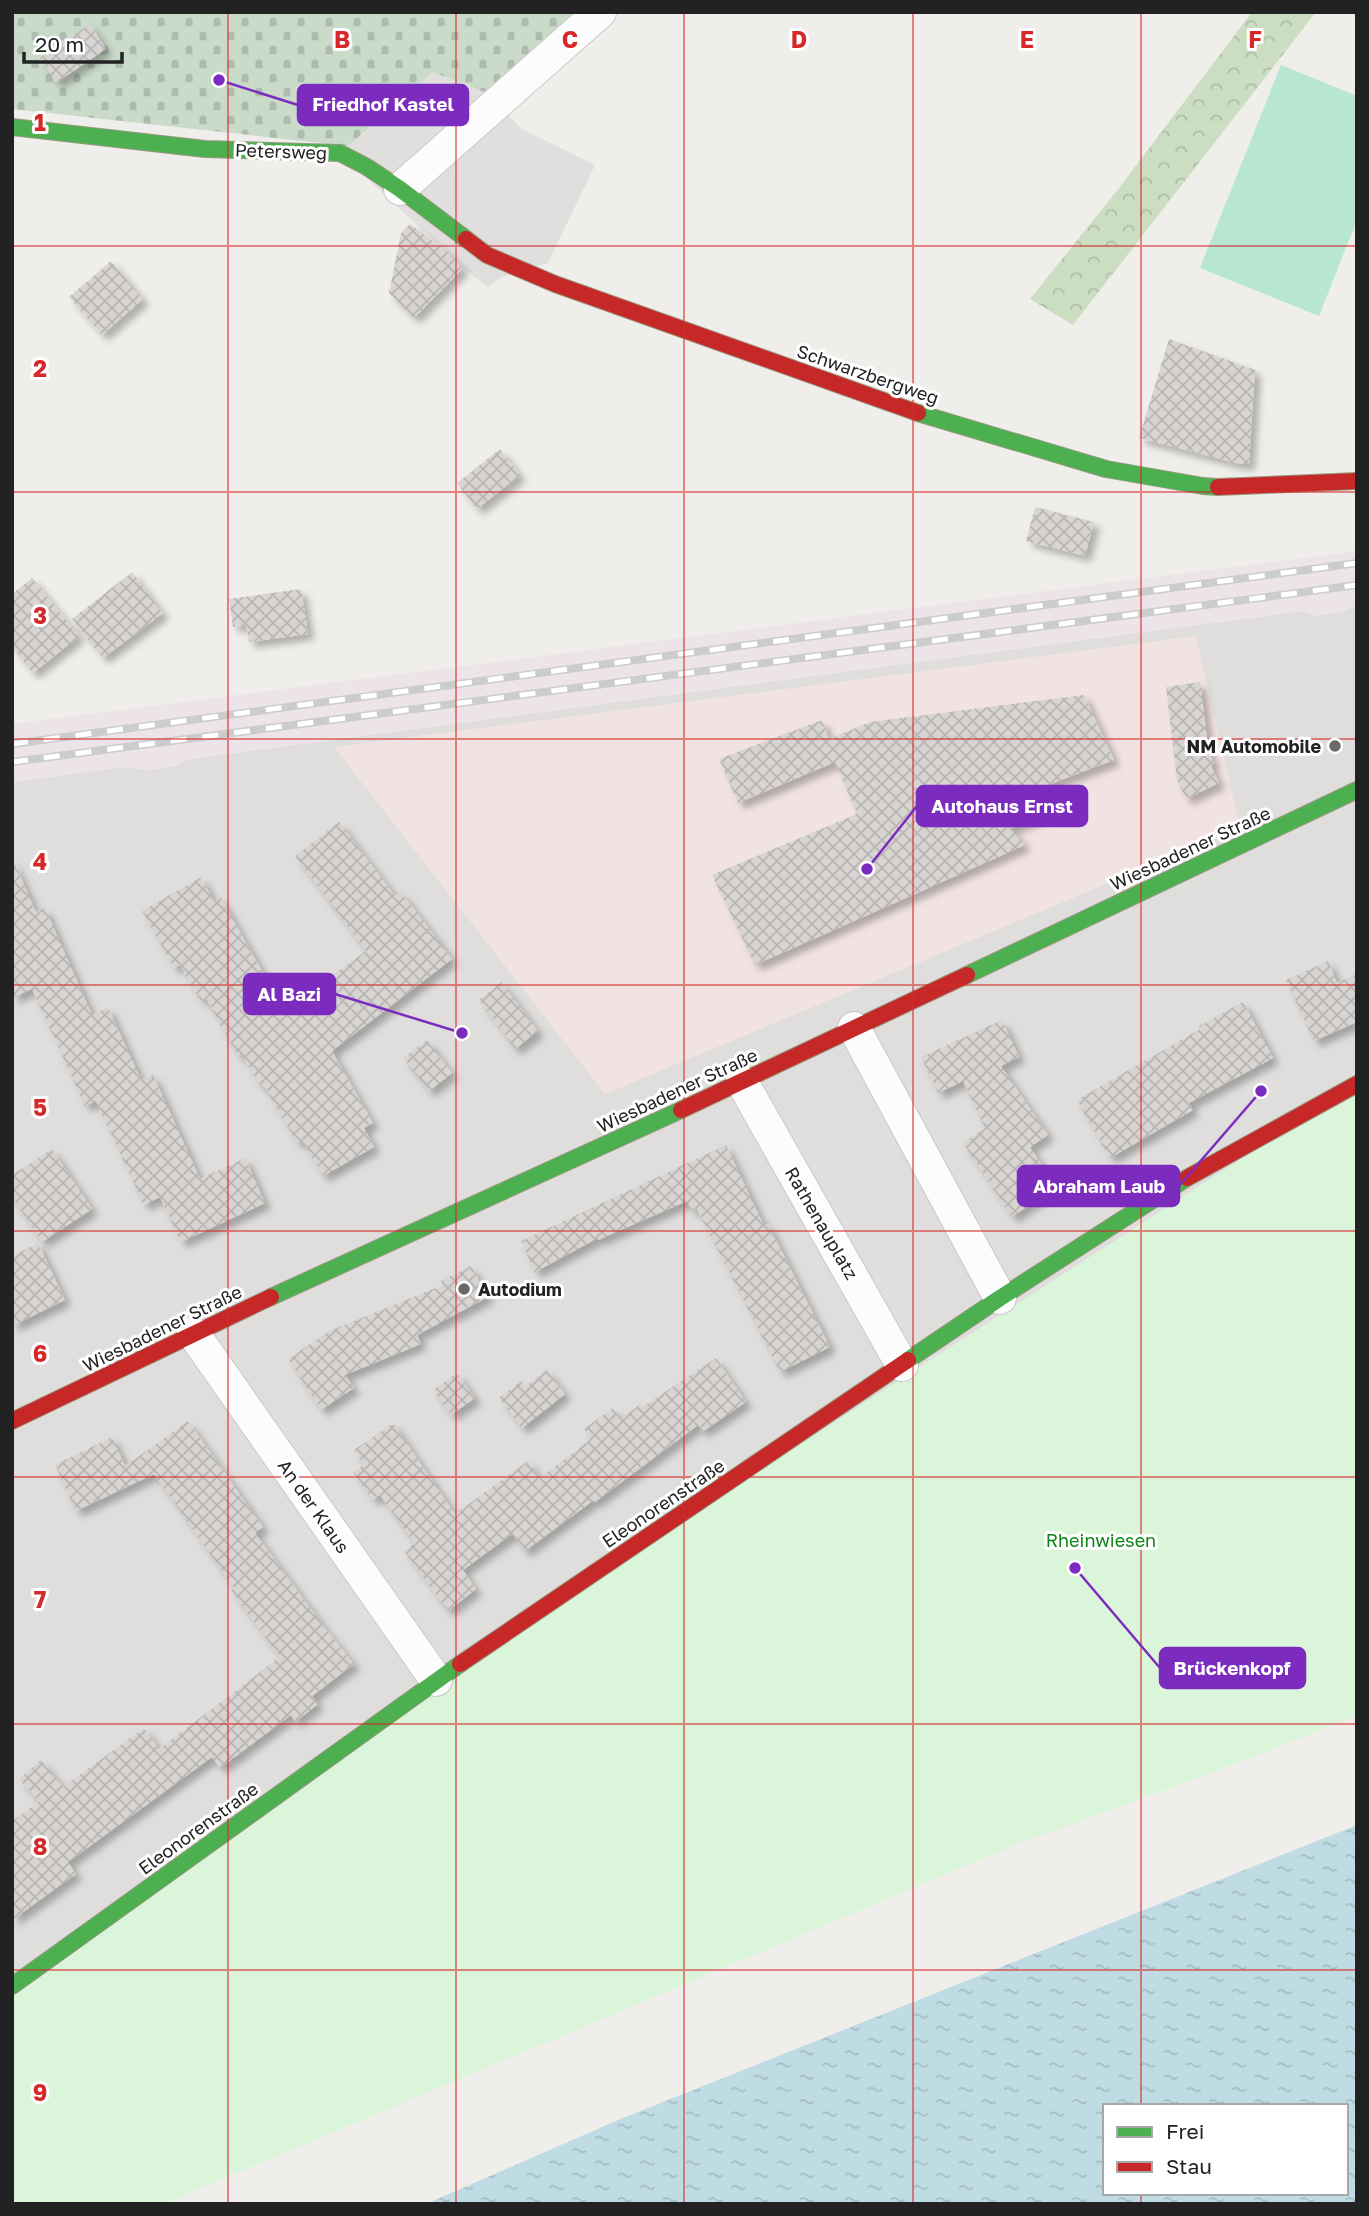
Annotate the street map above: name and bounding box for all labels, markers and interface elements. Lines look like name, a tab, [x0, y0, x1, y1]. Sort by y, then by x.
scale bar	[24, 21, 122, 65]
text: B	[334, 25, 350, 53]
text: C	[562, 25, 578, 53]
text: D	[791, 25, 807, 53]
text: E	[1020, 25, 1034, 53]
text: F	[1248, 25, 1262, 53]
text: 20 m	[35, 31, 84, 57]
callout: Friedhof Kastel	[298, 85, 468, 125]
text: Friedhof Kastel	[312, 92, 454, 115]
text: 1	[34, 108, 46, 136]
street label: Petersweg	[235, 138, 327, 164]
street label: Schwarzbergweg	[794, 339, 942, 409]
text: 2	[33, 354, 47, 382]
text: 3	[33, 601, 47, 629]
place label: NM Automobile	[1186, 735, 1321, 757]
marker: NM Automobile	[1327, 738, 1343, 754]
callout: Autohaus Ernst	[917, 786, 1087, 826]
text: Autohaus Ernst	[931, 794, 1073, 817]
street label: Wiesbadener Straße	[1106, 801, 1274, 895]
text: 4	[33, 847, 47, 875]
callout: Al Bazi	[244, 974, 335, 1014]
text: Al Bazi	[257, 982, 321, 1005]
street label: Wiesbadener Straße	[593, 1043, 761, 1137]
text: 5	[33, 1093, 47, 1121]
street label: Rathenauplatz	[781, 1163, 863, 1283]
callout: Abraham Laub	[1018, 1166, 1179, 1206]
text: Abraham Laub	[1033, 1174, 1165, 1197]
place label: Autodium	[478, 1278, 562, 1300]
street label: Wiesbadener Straße	[79, 1280, 245, 1376]
marker: Autodium	[456, 1281, 472, 1297]
text: 6	[33, 1339, 47, 1367]
street label: Eleonorenstraße	[598, 1454, 728, 1552]
street label: An der Klaus	[274, 1455, 354, 1557]
park label: Rheinwiesen	[1046, 1529, 1156, 1551]
text: 7	[34, 1585, 46, 1613]
callout: Brückenkopf	[1160, 1648, 1305, 1688]
text: Brückenkopf	[1174, 1656, 1291, 1679]
street label: Eleonorenstraße	[134, 1777, 262, 1879]
text: 8	[33, 1832, 47, 1860]
text: 9	[33, 2078, 47, 2106]
legend	[1103, 2104, 1348, 2195]
text: Frei	[1166, 2118, 1204, 2144]
text: Stau	[1166, 2153, 1212, 2179]

